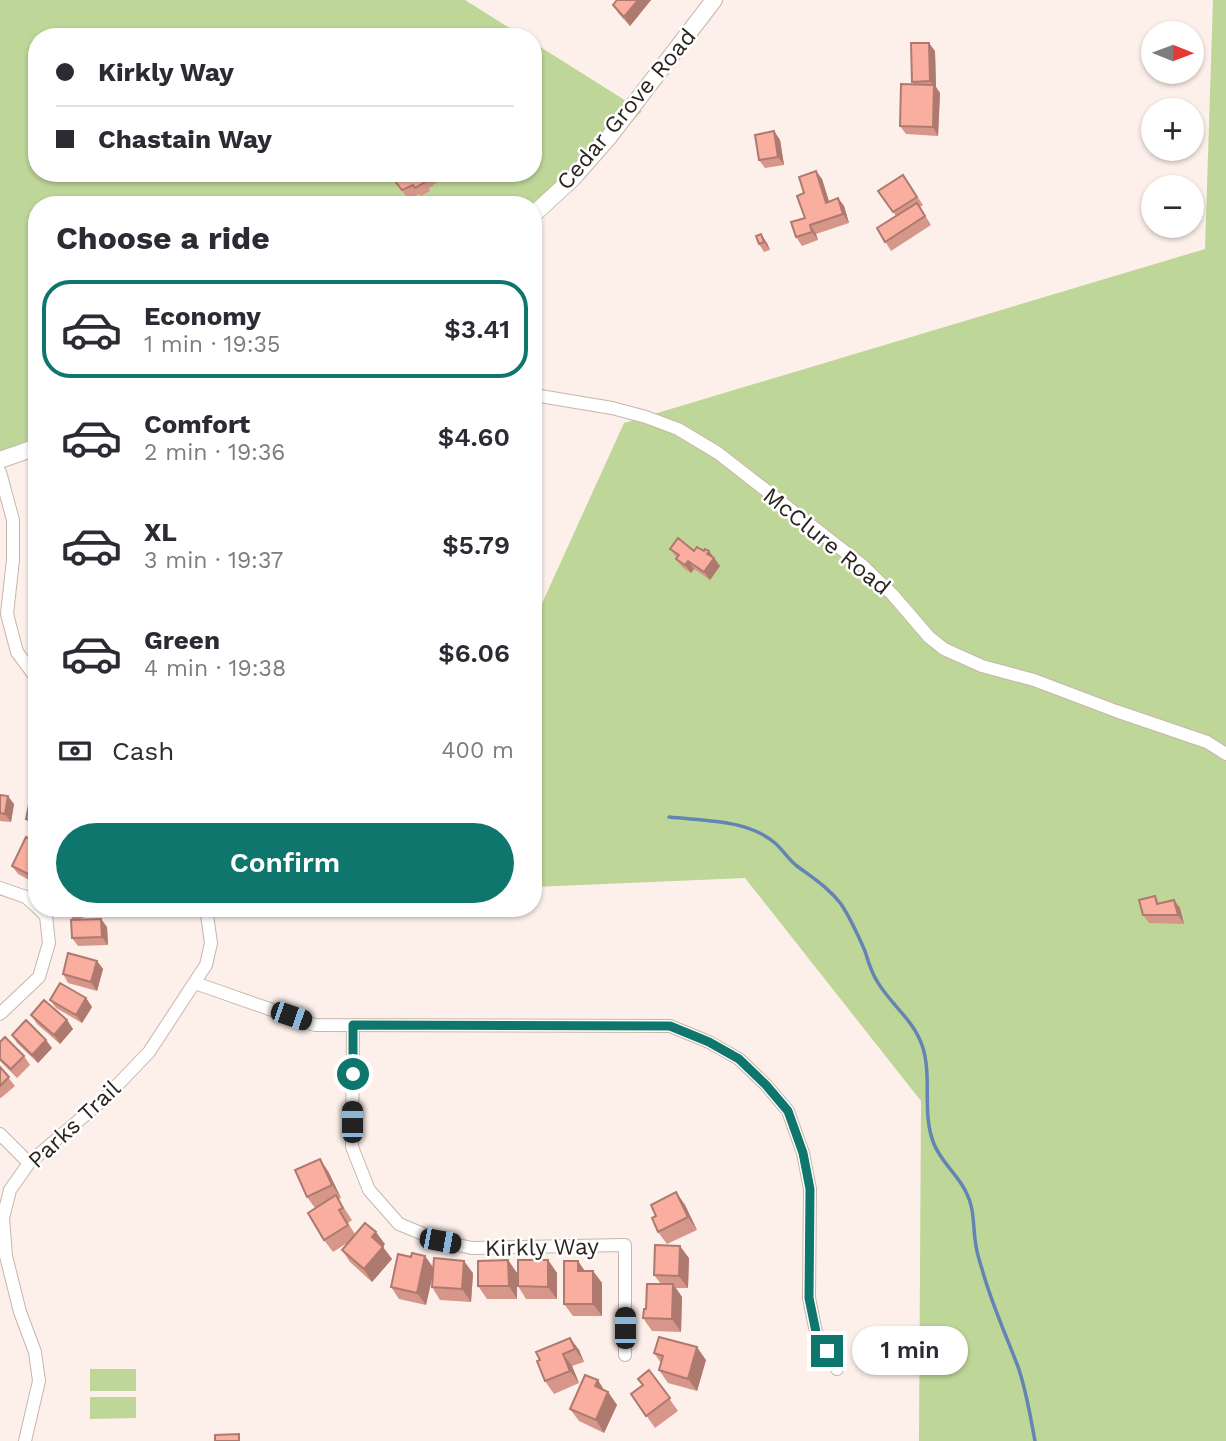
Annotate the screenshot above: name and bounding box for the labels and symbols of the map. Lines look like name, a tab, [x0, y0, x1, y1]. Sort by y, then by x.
north arrow	[1141, 21, 1204, 84]
street label: Cedar Grove Road	[551, 23, 702, 195]
street label: McClure Road	[758, 482, 896, 601]
car	[268, 999, 315, 1033]
route start	[337, 1058, 369, 1090]
street label: Parks Trail	[23, 1075, 126, 1174]
car	[342, 1101, 363, 1143]
car	[418, 1227, 463, 1255]
street label: Kirkly Way	[485, 1233, 599, 1262]
car	[615, 1307, 636, 1349]
callout: 1 min	[852, 1326, 967, 1376]
route end	[811, 1335, 843, 1367]

